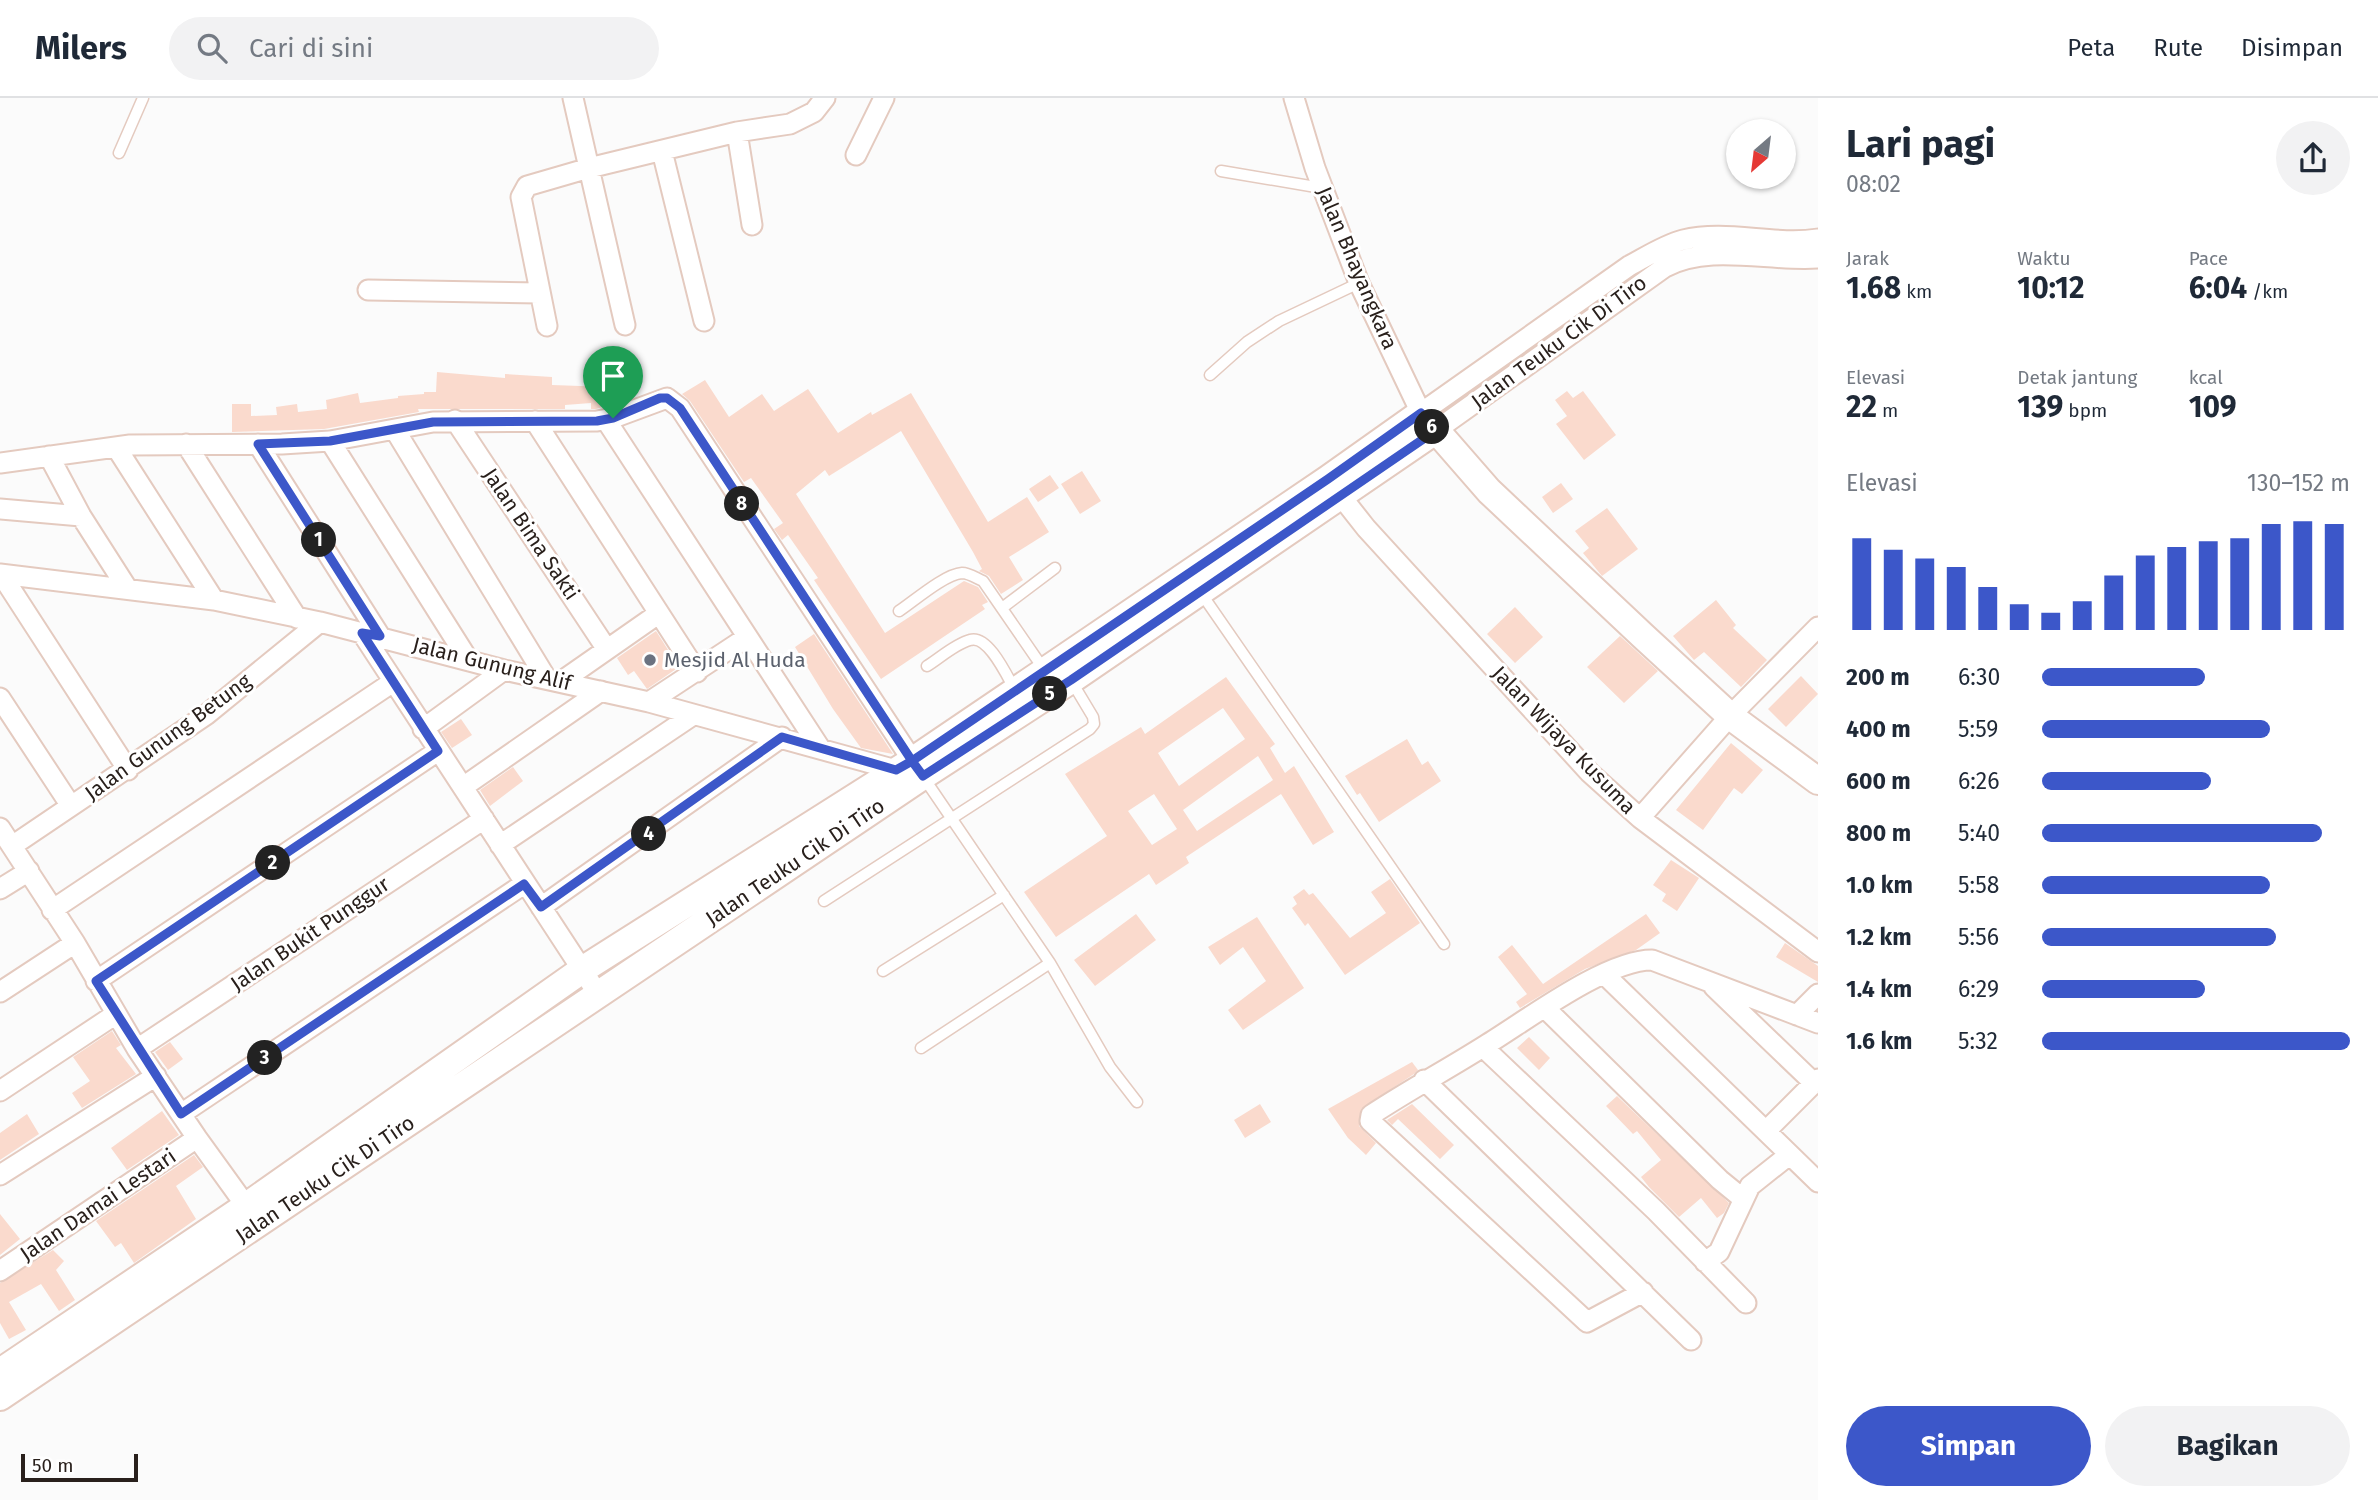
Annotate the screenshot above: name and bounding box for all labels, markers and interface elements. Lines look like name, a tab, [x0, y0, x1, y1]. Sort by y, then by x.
search box	[169, 17, 659, 80]
text: Milers	[35, 28, 127, 68]
icon: search	[193, 29, 231, 67]
text: Cari di sini	[249, 33, 373, 64]
text: Peta	[2067, 34, 2115, 62]
text: Rute	[2153, 34, 2203, 62]
text: Disimpan	[2241, 34, 2343, 62]
north arrow	[1726, 119, 1796, 189]
map controls	[1726, 119, 1796, 189]
text: Lari pagi	[1846, 121, 1995, 167]
button: share	[2276, 121, 2350, 195]
text: 08:02	[1846, 170, 1901, 198]
street label: Jalan Bhayangkara	[1311, 183, 1403, 353]
text: Jarak	[1846, 247, 1889, 270]
text: Waktu	[2017, 247, 2070, 270]
text: Pace	[2189, 247, 2228, 270]
street label: Jalan Teuku Cik Di Tiro	[1466, 270, 1652, 414]
text: 1.68	[1846, 270, 1901, 306]
text: 10:12	[2017, 270, 2084, 306]
text: 6:04	[2189, 270, 2247, 306]
text: km	[1901, 280, 1932, 303]
text: /km	[2247, 280, 2288, 303]
pin	[583, 346, 643, 418]
icon: arrive	[594, 357, 632, 395]
text: Elevasi	[1846, 366, 1905, 389]
text: Detak jantung	[2017, 366, 2137, 389]
text: kcal	[2189, 366, 2223, 389]
text: 22	[1846, 389, 1877, 425]
text: 139	[2017, 389, 2063, 425]
text: 109	[2189, 389, 2237, 425]
text: m	[1877, 399, 1898, 422]
text: bpm	[2063, 399, 2107, 422]
pin: 6	[1414, 410, 1450, 444]
text: 6	[1426, 415, 1437, 438]
street label: Jalan Bima Sakti	[477, 463, 585, 605]
text: Elevasi	[1846, 469, 1918, 497]
text: 130–152 m	[2247, 469, 2350, 497]
pin: 8	[724, 486, 760, 522]
text: 8	[736, 492, 747, 515]
pin: 1	[302, 522, 336, 558]
text: 1	[314, 528, 323, 551]
street label: Jalan Gunung Alif	[410, 632, 576, 697]
place label: Mesjid Al Huda	[664, 647, 806, 673]
marker: Mesjid Al Huda	[642, 652, 658, 668]
street label: Jalan Wijaya Kusuma	[1487, 660, 1641, 820]
text: 200 m	[1846, 663, 1910, 691]
text: 6:30	[1958, 663, 2000, 691]
street label: Jalan Gunung Betung	[80, 668, 256, 806]
pin: 5	[1032, 676, 1068, 712]
text: 5	[1044, 682, 1055, 705]
text: 400 m	[1846, 715, 1911, 743]
text: 5:59	[1958, 715, 1998, 743]
text: 600 m	[1846, 767, 1911, 795]
text: 6:26	[1958, 767, 1999, 795]
street label: Jalan Teuku Cik Di Tiro	[701, 792, 889, 932]
pin: 4	[632, 816, 666, 852]
text: 800 m	[1846, 819, 1911, 847]
text: 5:40	[1958, 819, 2000, 847]
text: 4	[643, 822, 654, 845]
pin: 2	[256, 846, 290, 880]
text: 2	[268, 851, 277, 874]
street label: Jalan Bukit Punggur	[226, 871, 394, 997]
text: 1.0 km	[1846, 871, 1913, 899]
text: 5:58	[1958, 871, 1999, 899]
text: 1.2 km	[1846, 923, 1912, 951]
text: 5:56	[1958, 923, 1999, 951]
text: 1.4 km	[1846, 975, 1912, 1003]
text: 6:29	[1958, 975, 1999, 1003]
text: 1.6 km	[1846, 1027, 1913, 1055]
text: 5:32	[1958, 1027, 1998, 1055]
pin: 3	[247, 1040, 282, 1076]
text: 3	[260, 1046, 269, 1069]
street label: Jalan Teuku Cik Di Tiro	[231, 1109, 419, 1249]
street label: Jalan Damai Lestari	[15, 1143, 181, 1267]
button: Simpan	[1846, 1406, 2091, 1486]
button: Bagikan	[2105, 1406, 2350, 1486]
scale bar	[21, 1451, 138, 1483]
text: 50 m	[32, 1454, 73, 1477]

